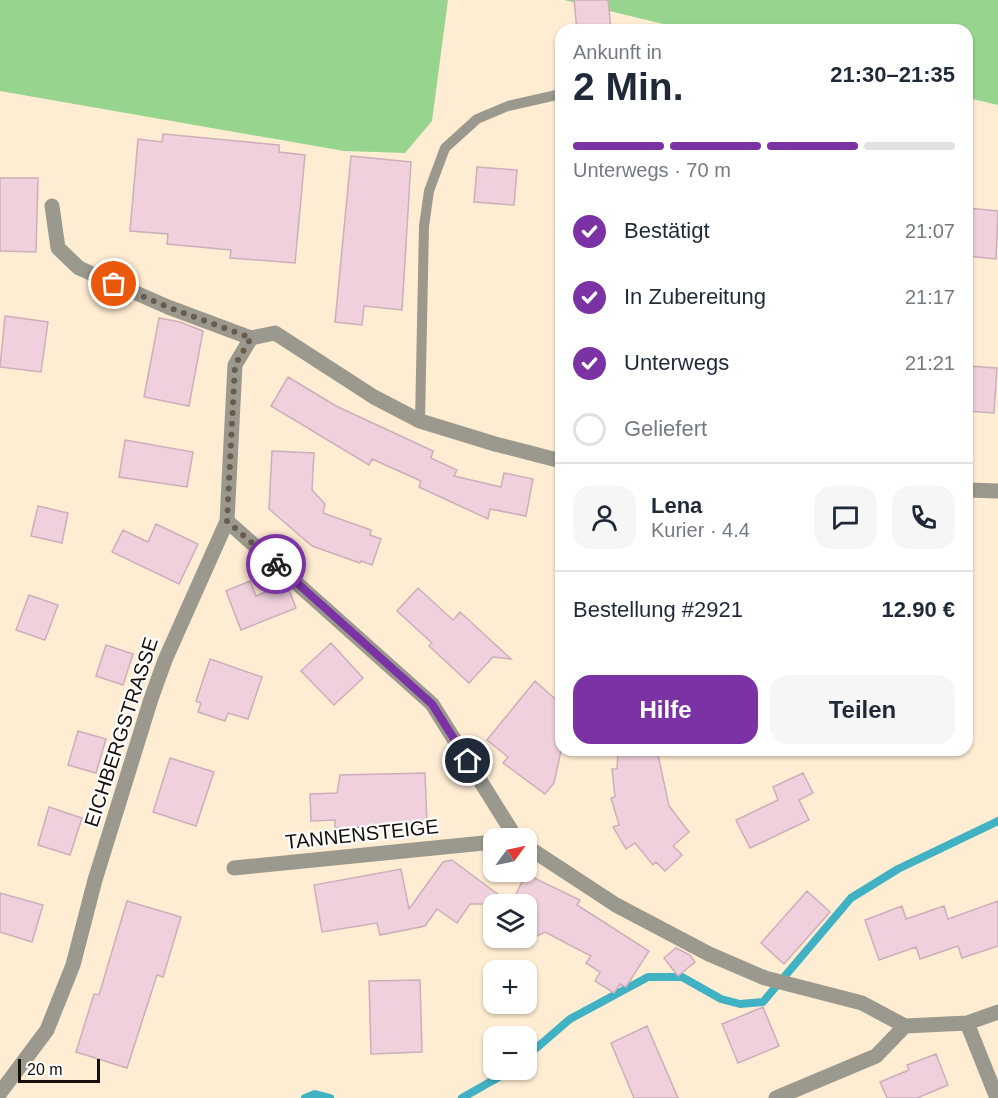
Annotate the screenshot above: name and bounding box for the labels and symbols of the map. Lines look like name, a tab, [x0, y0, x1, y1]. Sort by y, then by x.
pin	[88, 258, 139, 309]
courier	[246, 534, 306, 594]
street label: EICHBERGSTRASSE	[80, 635, 162, 829]
pin	[442, 735, 493, 786]
street label: TANNENSTEIGE	[284, 815, 440, 853]
north arrow	[483, 828, 537, 882]
scale bar	[18, 1056, 100, 1084]

